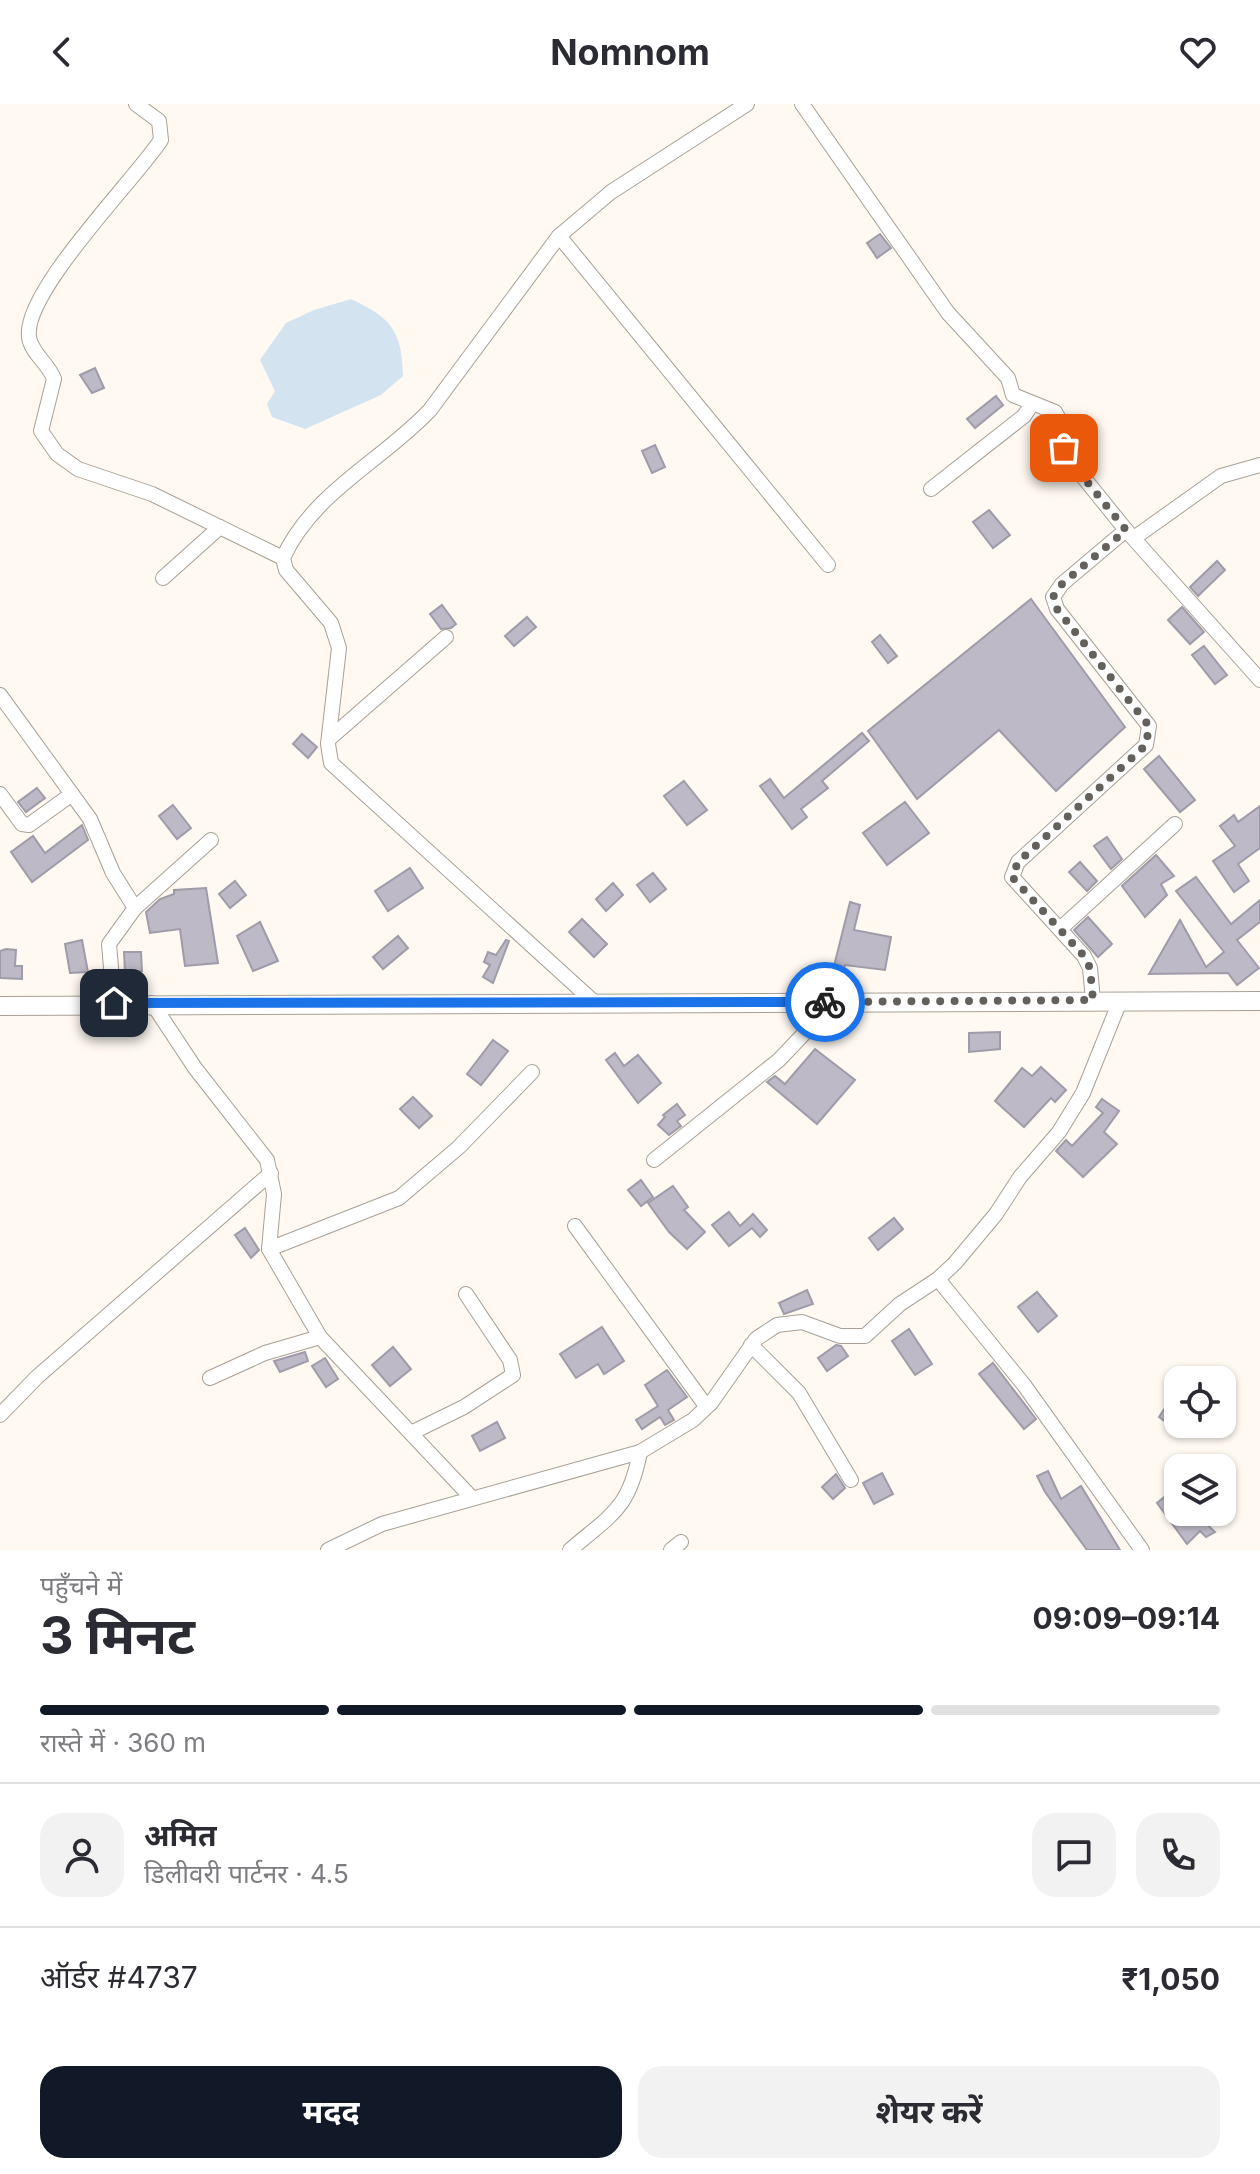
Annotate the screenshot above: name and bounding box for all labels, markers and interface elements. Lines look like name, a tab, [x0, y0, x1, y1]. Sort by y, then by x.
icon: back	[40, 30, 84, 74]
text: Nomnom	[550, 30, 710, 74]
icon: heart	[1176, 30, 1220, 74]
pin	[1030, 414, 1098, 482]
icon: bag	[1042, 426, 1086, 470]
courier	[785, 962, 865, 1042]
pin	[80, 969, 148, 1037]
icon: bike	[803, 980, 847, 1024]
icon: home	[92, 981, 136, 1025]
map controls	[1164, 1366, 1236, 1526]
button: locate	[1164, 1366, 1236, 1438]
button: layers	[1164, 1454, 1236, 1526]
text: पहुँचने में	[40, 1570, 122, 1601]
text: 09:09–09:14	[1033, 1600, 1220, 1636]
text: 3 मिनट	[40, 1604, 195, 1667]
text: रास्ते में · 360 m	[40, 1727, 206, 1758]
button: person	[40, 1813, 124, 1897]
button: chat	[1032, 1813, 1116, 1897]
button: phone	[1136, 1813, 1220, 1897]
text: अमित	[144, 1817, 217, 1853]
text: डिलीवरी पार्टनर · 4.5	[144, 1858, 349, 1889]
text: ऑर्डर #4737	[40, 1959, 198, 1995]
text: ₹1,050	[1121, 1961, 1220, 1997]
button: मदद	[40, 2066, 622, 2158]
button: शेयर करें	[638, 2066, 1220, 2158]

